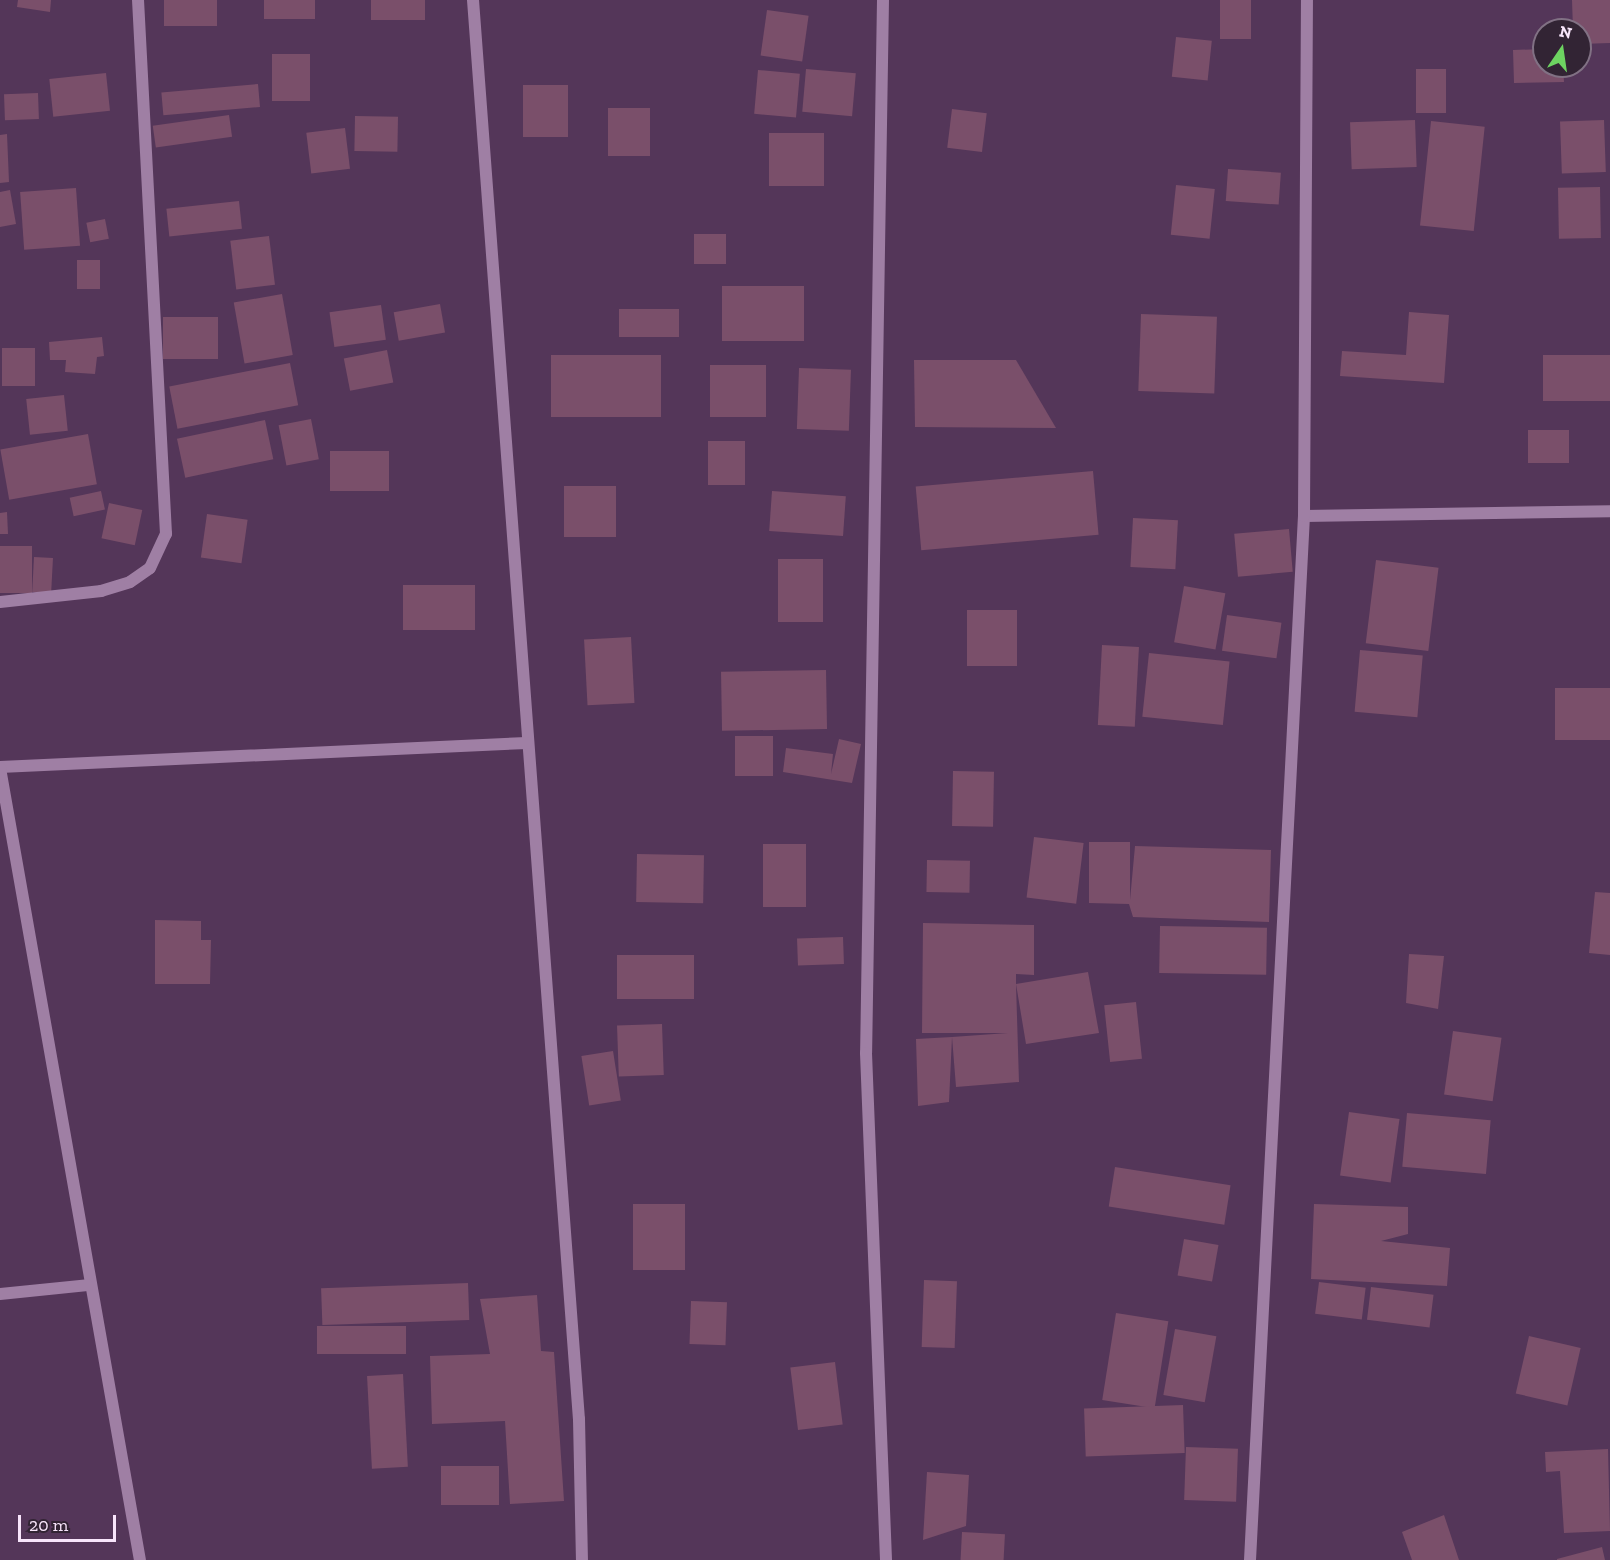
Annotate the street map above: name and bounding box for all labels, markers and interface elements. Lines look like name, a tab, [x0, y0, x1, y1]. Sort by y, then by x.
north arrow	[1532, 18, 1592, 78]
text: N	[1558, 21, 1574, 43]
scale bar	[21, 1503, 118, 1541]
text: 20 m	[29, 1514, 68, 1536]

